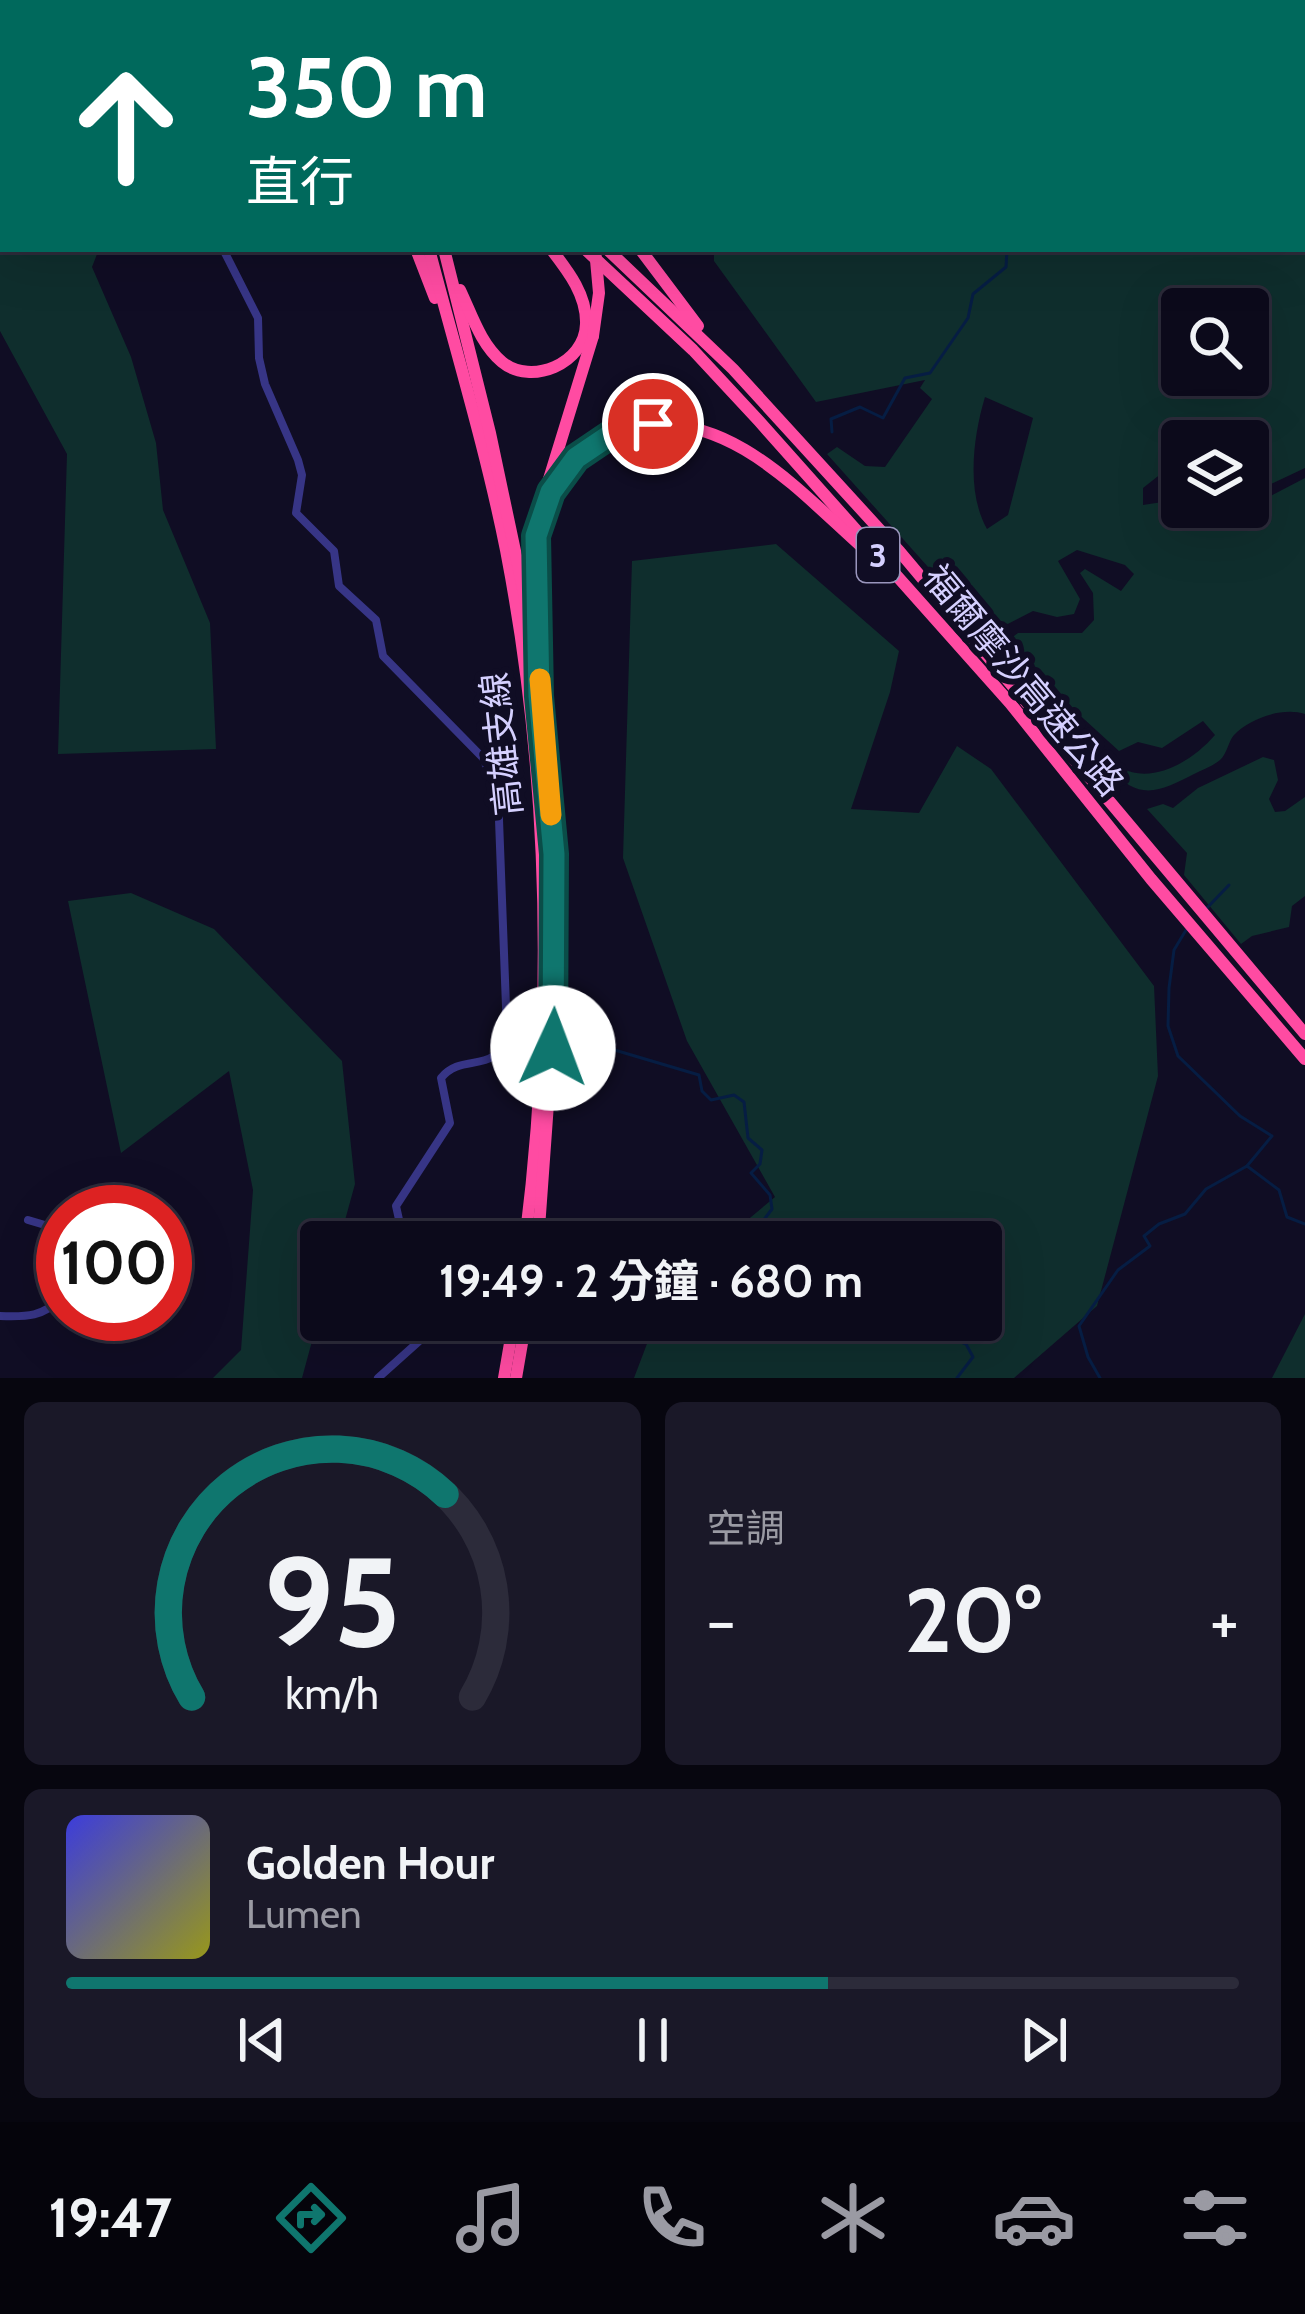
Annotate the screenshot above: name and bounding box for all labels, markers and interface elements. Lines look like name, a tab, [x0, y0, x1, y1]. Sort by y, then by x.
text: 350 m	[246, 36, 488, 138]
icon: ahead	[48, 48, 204, 204]
text: 直行	[246, 149, 354, 215]
map controls	[1161, 288, 1269, 528]
button: search	[1161, 288, 1269, 396]
pin	[602, 373, 704, 475]
icon: arrive	[620, 391, 686, 457]
button: layers	[1161, 420, 1269, 528]
road number: 3	[857, 528, 899, 582]
street label: 福爾摩沙高速公路	[915, 556, 1133, 804]
street label: 高雄支線	[472, 670, 530, 818]
position arrow	[490, 985, 616, 1111]
speed limit sign: 100	[36, 1185, 192, 1341]
text: 19:49 · 2 分鐘 · 680 m	[439, 1254, 863, 1308]
text: 空調	[707, 1504, 785, 1552]
text: 95	[264, 1526, 401, 1677]
text: 20°	[904, 1565, 1041, 1675]
text: −	[707, 1580, 736, 1661]
text: +	[1210, 1580, 1239, 1661]
text: km/h	[285, 1667, 379, 1719]
text: Golden Hour	[246, 1836, 494, 1890]
text: Lumen	[246, 1890, 362, 1938]
icon: previous	[229, 2007, 295, 2073]
icon: pause	[620, 2007, 686, 2073]
icon: next	[1011, 2007, 1077, 2073]
icon: directions	[269, 2176, 353, 2260]
icon: music	[449, 2176, 533, 2260]
icon: phone	[630, 2176, 714, 2260]
icon: climate	[811, 2176, 895, 2260]
icon: car	[992, 2176, 1076, 2260]
icon: filters	[1173, 2176, 1257, 2260]
text: 19:47	[48, 2185, 172, 2251]

